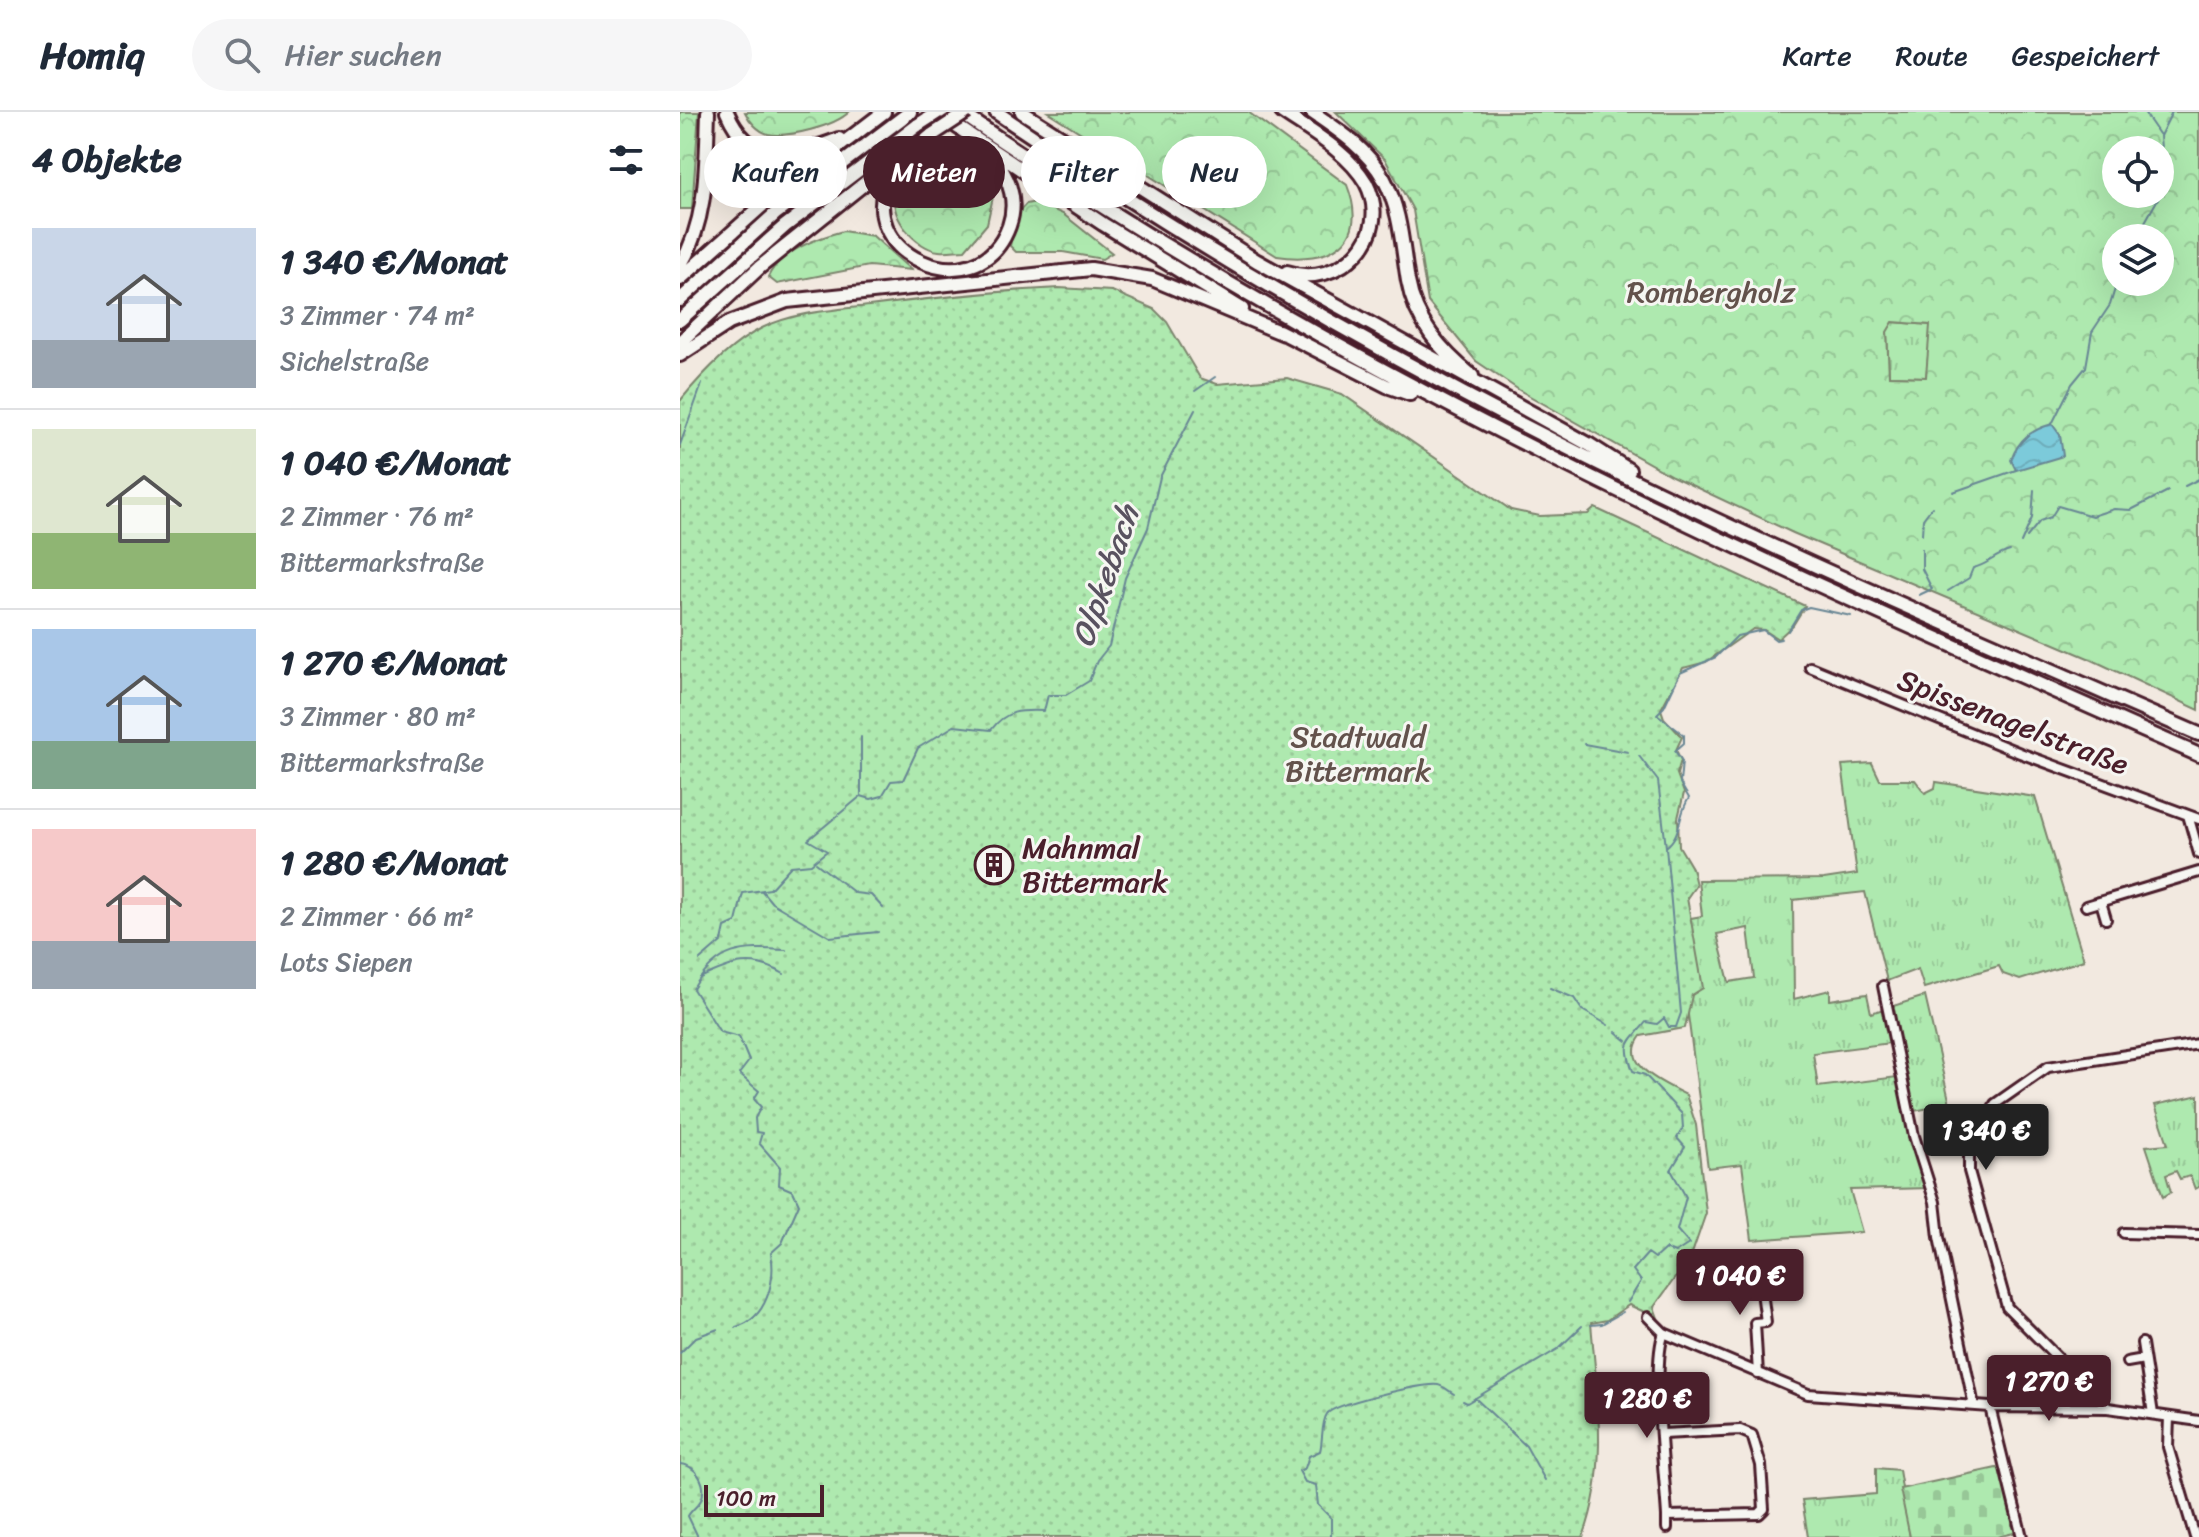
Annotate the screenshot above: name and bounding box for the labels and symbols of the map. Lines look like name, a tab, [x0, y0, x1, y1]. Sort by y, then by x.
park label: Rombergholz	[1627, 265, 1796, 319]
water label: Olpkebach	[1055, 495, 1157, 655]
street label: Spissenagelstraße	[1889, 653, 2137, 791]
park label: Stadtwald Bittermark	[1285, 710, 1432, 798]
place label: Mahnmal Bittermark	[1022, 821, 1169, 909]
building icon: Mahnmal Bittermark	[973, 844, 1015, 886]
pin: 1 340 €	[1912, 1104, 2060, 1172]
pin: 1 040 €	[1666, 1249, 1814, 1317]
pin: 1 270 €	[1975, 1355, 2123, 1423]
pin: 1 280 €	[1573, 1372, 1721, 1440]
scale bar	[704, 1481, 824, 1517]

